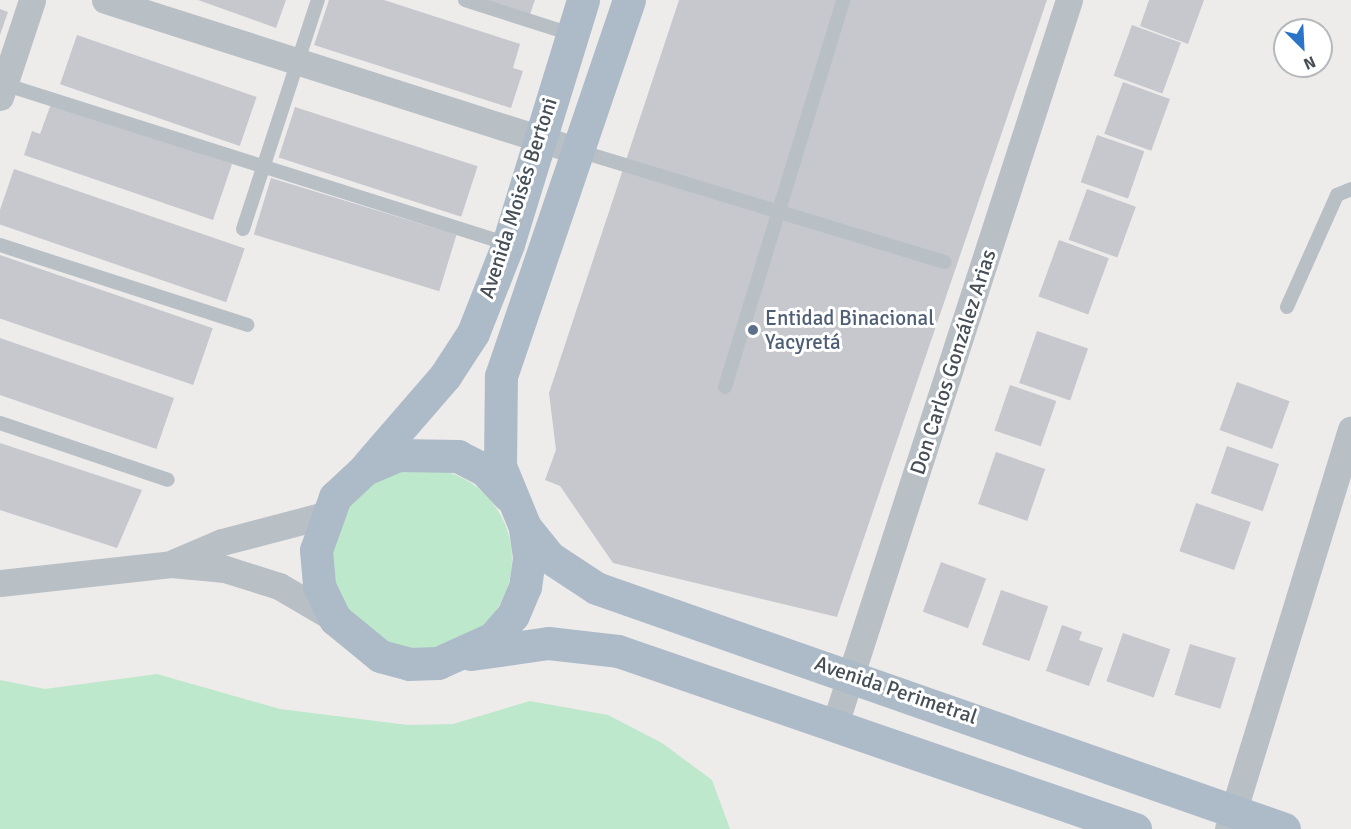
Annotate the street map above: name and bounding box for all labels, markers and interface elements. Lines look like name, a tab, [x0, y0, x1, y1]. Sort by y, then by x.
north arrow	[1273, 18, 1333, 78]
text: N	[1300, 51, 1319, 74]
street label: Avenida Moisés Bertoni	[474, 94, 562, 302]
street label: Don Carlos González Arias	[905, 246, 1001, 478]
place label: Entidad Binacional Yacyretá	[765, 305, 934, 355]
marker: Entidad Binacional Yacyretá	[746, 323, 760, 337]
street label: Avenida Perimetral	[811, 650, 981, 730]

